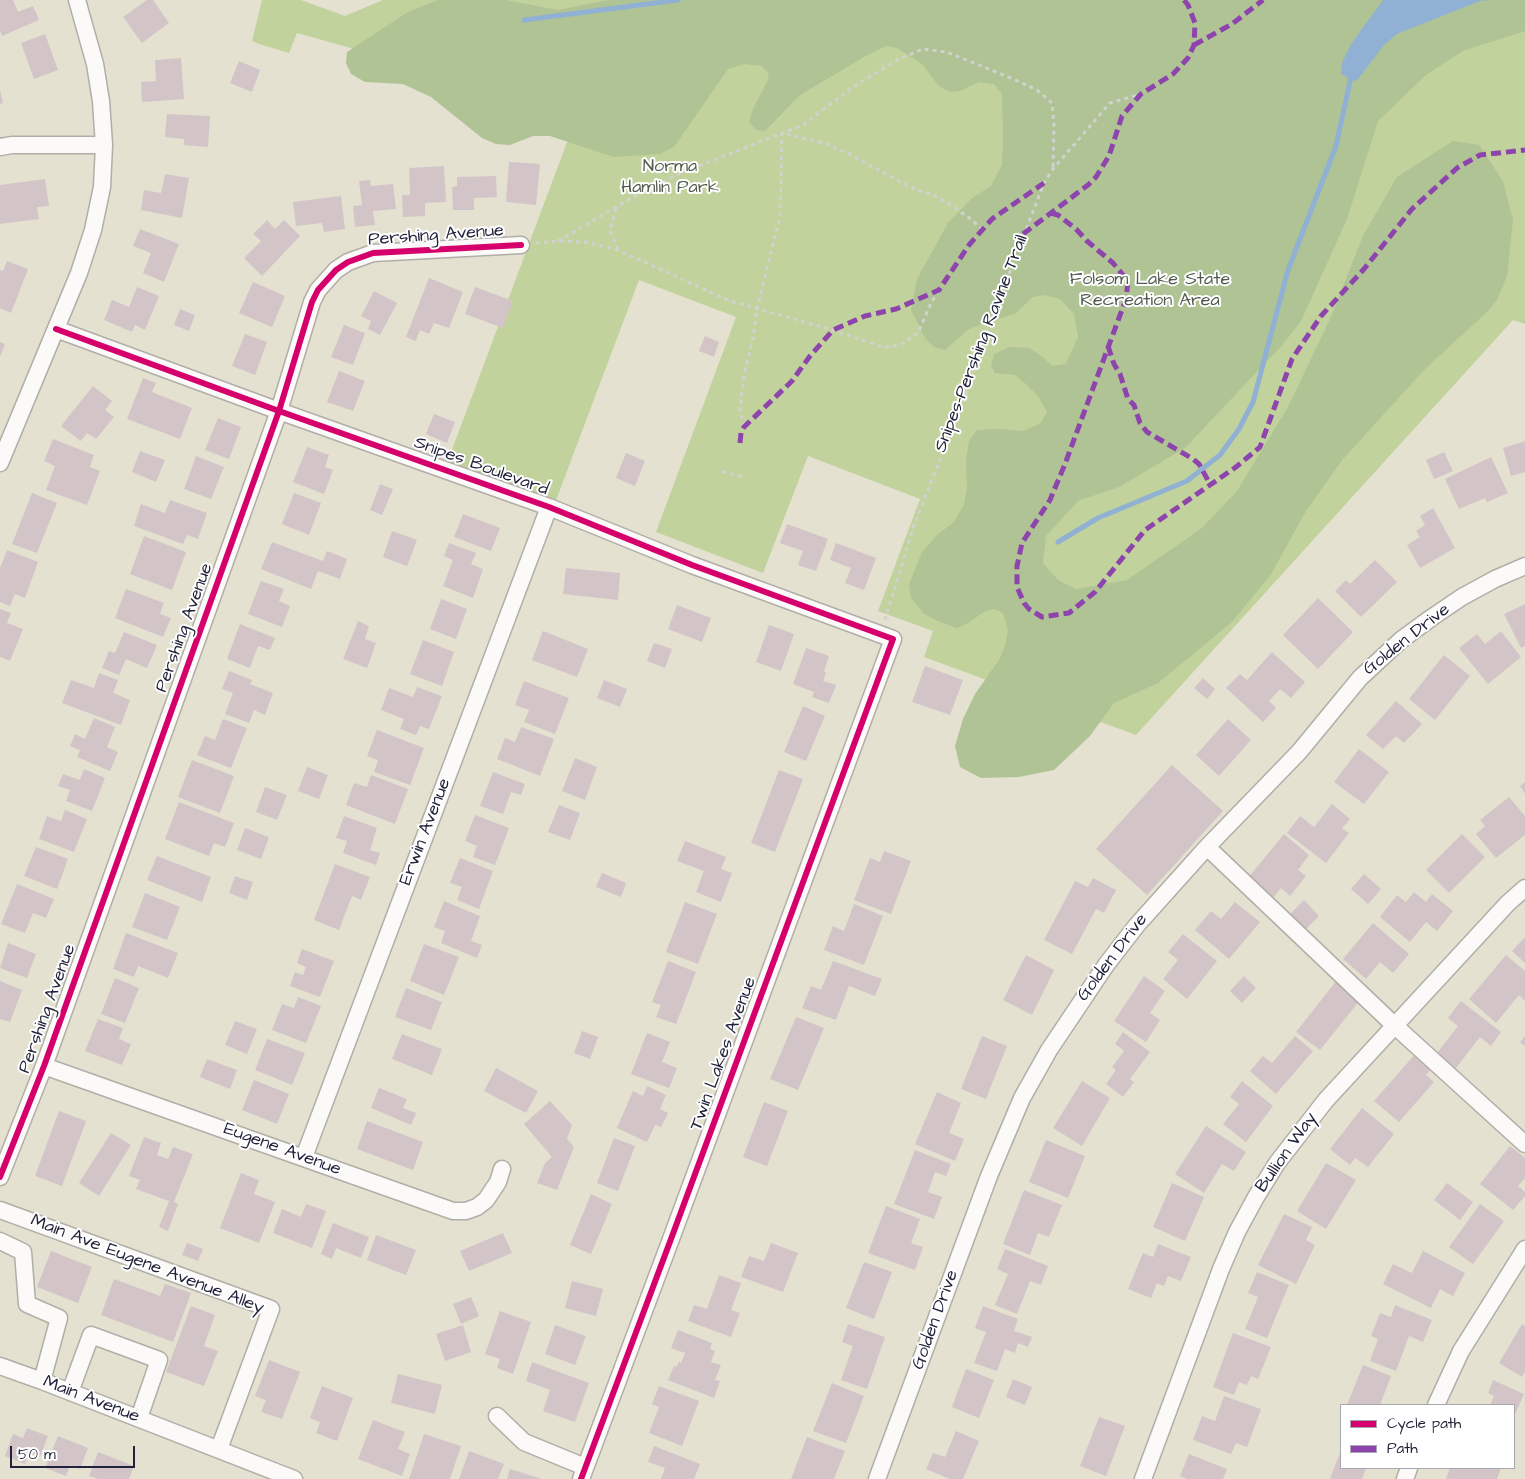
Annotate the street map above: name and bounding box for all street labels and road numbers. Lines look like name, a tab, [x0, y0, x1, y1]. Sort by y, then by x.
street label: Pershing Avenue	[368, 220, 504, 252]
street label: Snipes-Pershing Ravine Trail	[931, 232, 1033, 456]
street label: Snipes Boulevard	[411, 433, 551, 501]
street label: Pershing Avenue	[152, 561, 218, 695]
street label: Golden Drive	[1359, 599, 1455, 681]
street label: Erwin Avenue	[396, 776, 456, 888]
street label: Golden Drive	[1073, 910, 1153, 1006]
street label: Pershing Avenue	[15, 942, 81, 1076]
street label: Twin Lakes Avenue	[686, 974, 762, 1134]
street label: Bullion Way	[1252, 1109, 1322, 1197]
street label: Eugene Avenue	[220, 1119, 344, 1181]
street label: Main Ave Eugene Avenue Alley	[27, 1210, 267, 1320]
street label: Golden Drive	[908, 1267, 964, 1373]
street label: Main Avenue	[40, 1372, 142, 1428]

